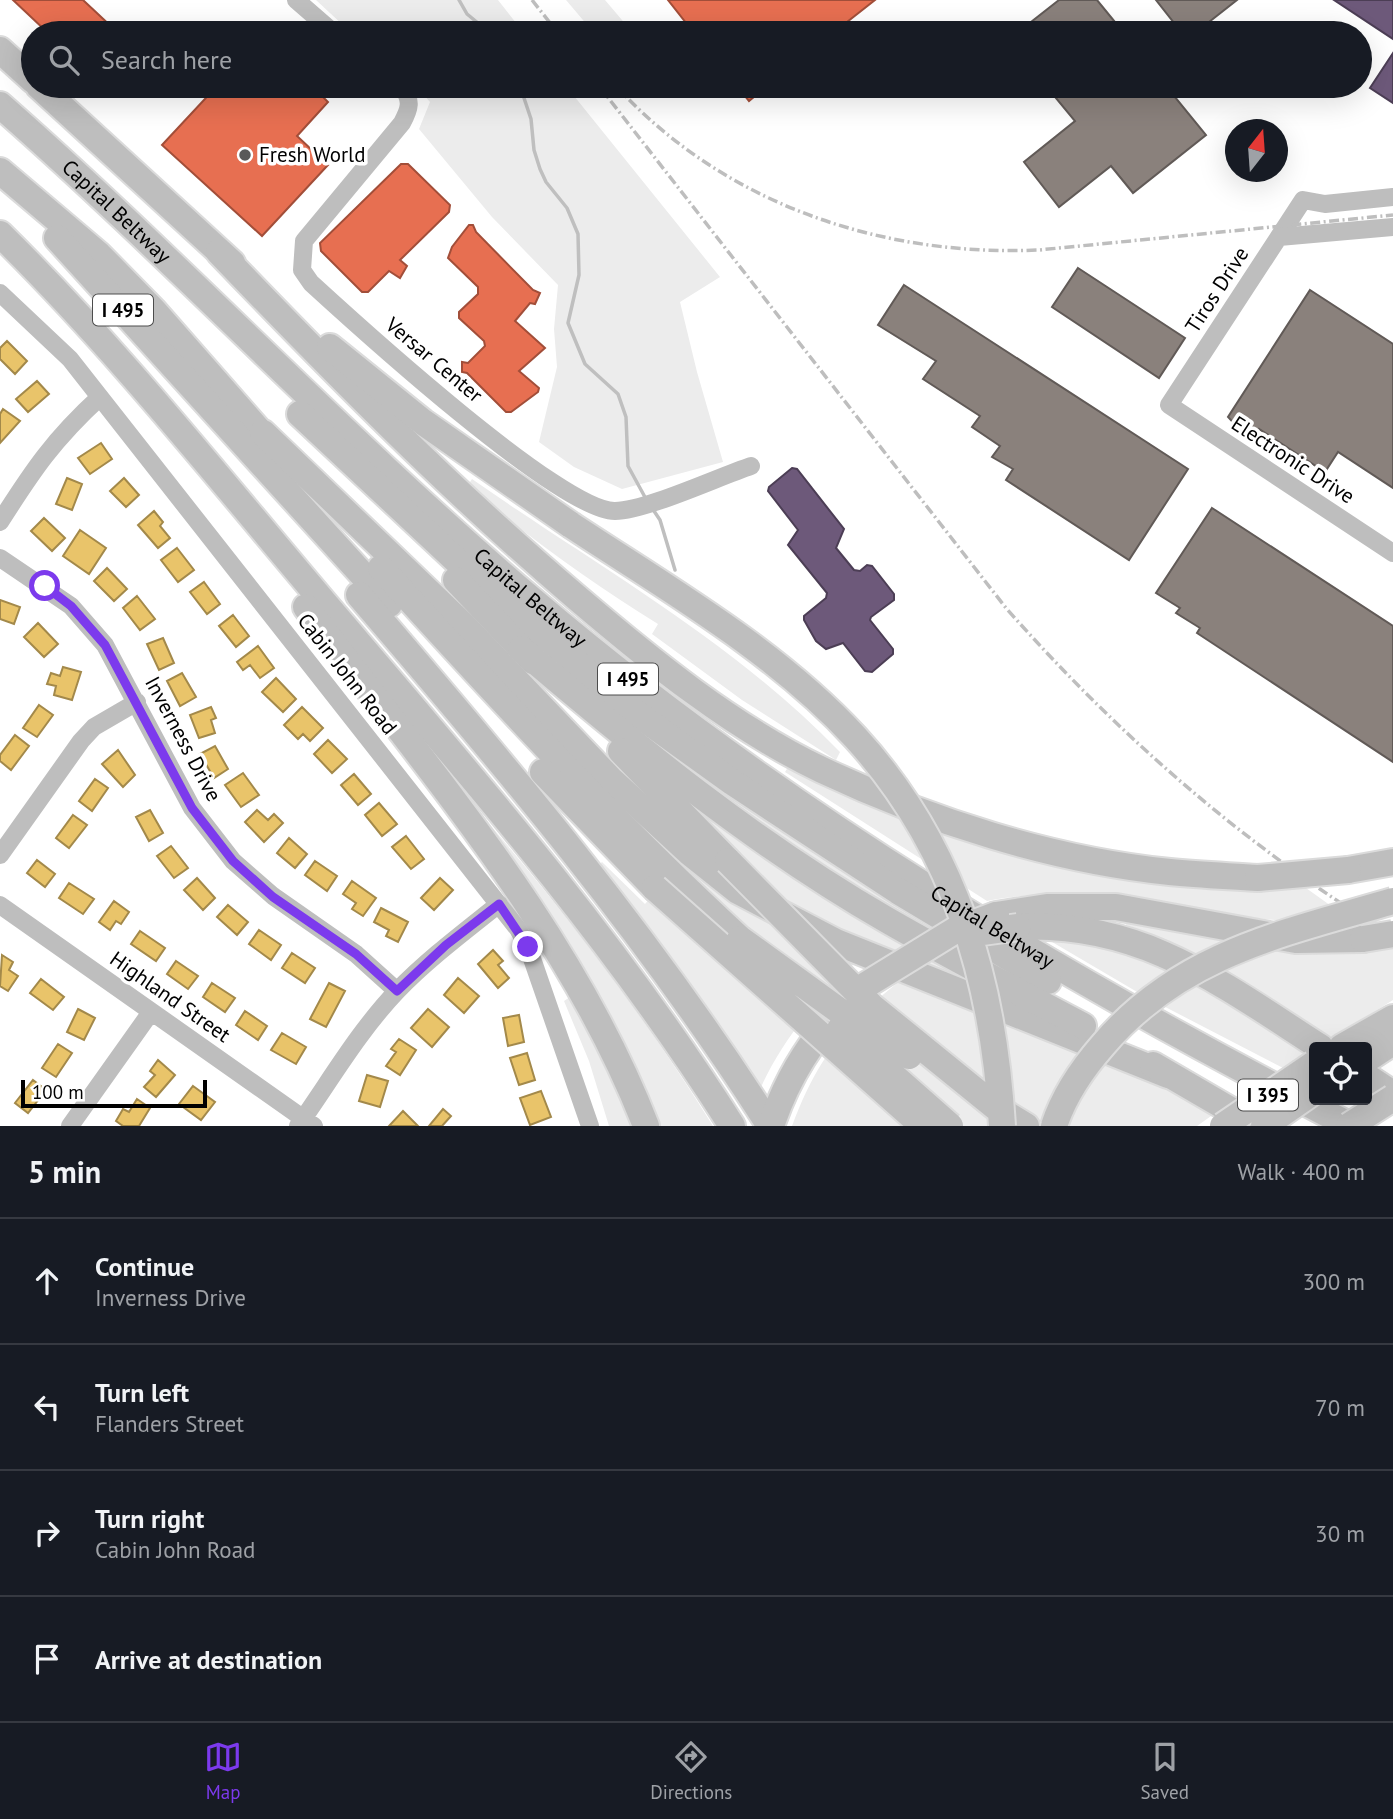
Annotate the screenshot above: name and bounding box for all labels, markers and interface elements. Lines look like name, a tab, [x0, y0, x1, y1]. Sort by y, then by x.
search box	[21, 21, 1372, 98]
icon: search	[45, 41, 83, 79]
text: Search here	[101, 43, 232, 76]
north arrow	[1225, 119, 1288, 182]
place label: Fresh World	[259, 141, 366, 168]
marker: Fresh World	[237, 147, 253, 163]
street label: Capital Beltway	[57, 153, 177, 269]
street label: Tiros Drive	[1179, 242, 1254, 338]
road number: I 495	[93, 294, 153, 326]
street label: Versar Center	[379, 311, 488, 408]
street label: Electronic Drive	[1227, 410, 1360, 509]
street label: Capital Beltway	[468, 542, 593, 653]
route start	[29, 570, 60, 601]
street label: Cabin John Road	[292, 608, 403, 740]
road number: I 495	[598, 664, 658, 694]
street label: Inverness Drive	[139, 672, 228, 806]
street label: Capital Beltway	[925, 879, 1060, 974]
route end	[512, 931, 543, 962]
street label: Highland Street	[105, 945, 236, 1048]
map controls	[1309, 1042, 1372, 1105]
button: locate	[1309, 1042, 1372, 1105]
scale bar	[21, 1077, 206, 1109]
road number: I 395	[1238, 1079, 1298, 1110]
text: 100 m	[32, 1080, 84, 1104]
text: 5 min	[28, 1152, 101, 1191]
text: Walk · 400 m	[1238, 1157, 1365, 1186]
text: Continue	[95, 1250, 194, 1283]
icon: ahead	[28, 1262, 66, 1300]
text: 300 m	[1303, 1267, 1365, 1296]
text: Inverness Drive	[95, 1283, 246, 1312]
text: Turn left	[95, 1376, 189, 1409]
icon: left	[28, 1388, 66, 1426]
text: 70 m	[1315, 1393, 1365, 1422]
text: Flanders Street	[95, 1409, 244, 1438]
text: Turn right	[95, 1502, 204, 1535]
icon: right	[28, 1514, 66, 1552]
text: 30 m	[1315, 1519, 1365, 1548]
text: Cabin John Road	[95, 1535, 255, 1564]
icon: arrive	[28, 1640, 66, 1678]
text: Arrive at destination	[95, 1643, 322, 1676]
tab: Map	[204, 1738, 242, 1804]
tab: Directions	[650, 1738, 732, 1804]
tab: Saved	[1141, 1738, 1189, 1804]

